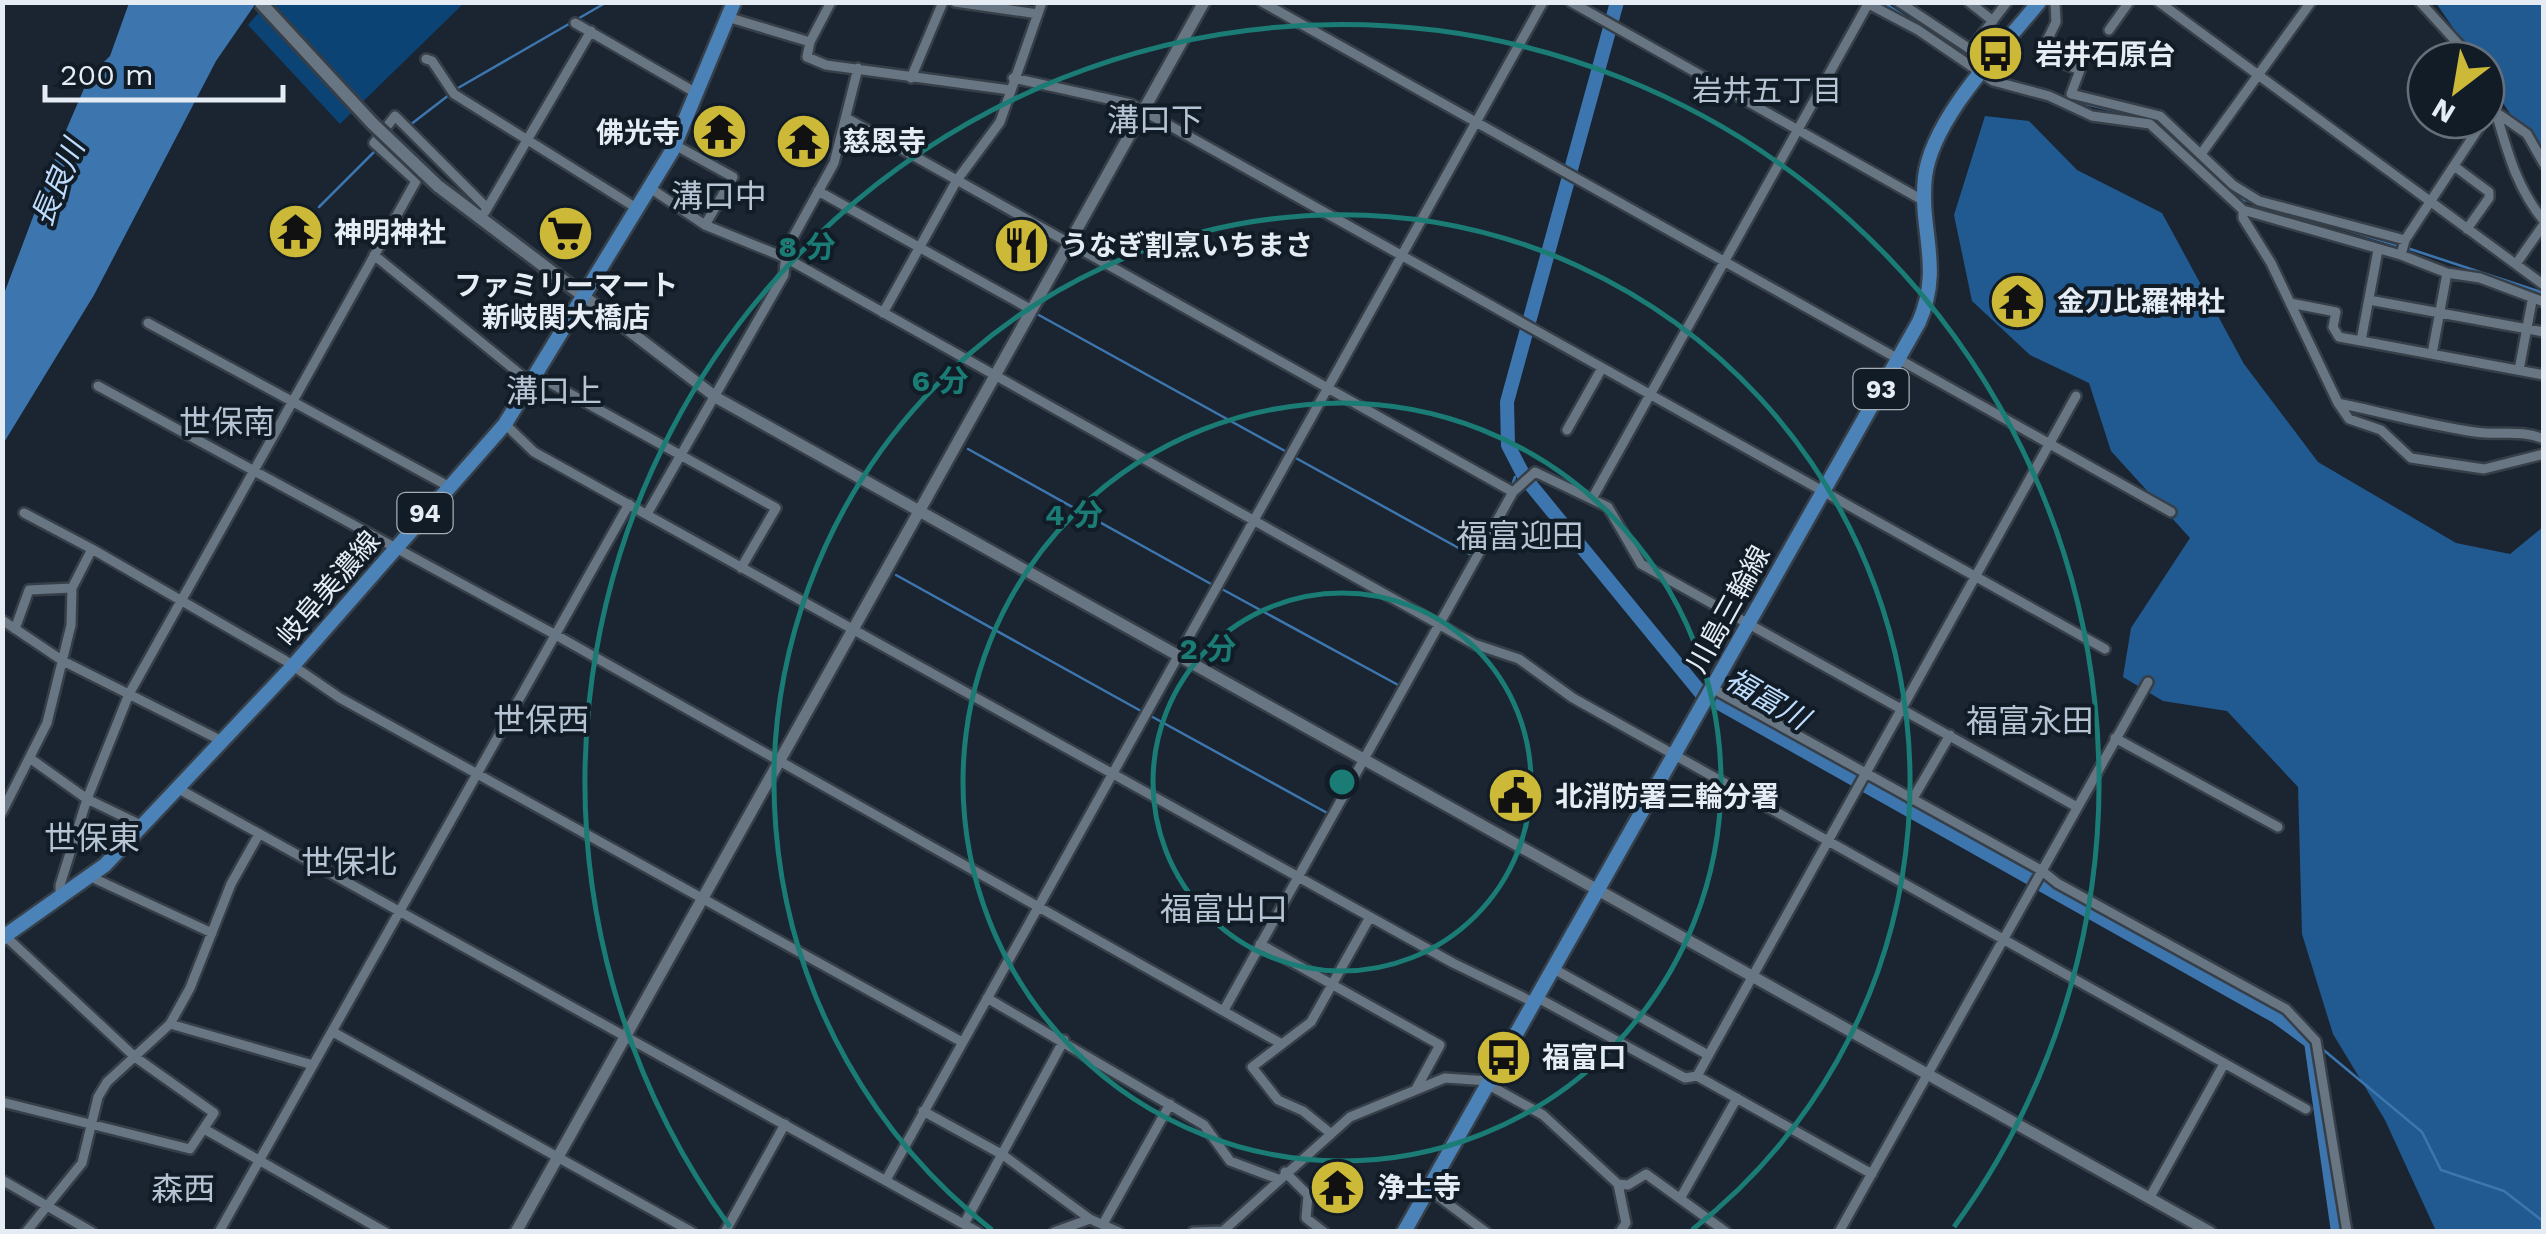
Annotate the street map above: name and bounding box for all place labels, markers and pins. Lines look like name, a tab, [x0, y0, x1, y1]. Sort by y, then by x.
bus stop icon: 岩井石原台	[1966, 24, 2026, 84]
place label: 岩井石原台	[2035, 38, 2175, 71]
temple icon: 佛光寺	[689, 102, 749, 162]
temple icon: 慈恩寺	[773, 111, 833, 171]
place label: 佛光寺	[596, 116, 680, 149]
place label: 慈恩寺	[842, 125, 926, 158]
temple icon: 神明神社	[265, 202, 325, 262]
supermarket icon: ファミリーマート 新岐関大橋店	[536, 204, 596, 264]
restaurant icon: うなぎ割烹いちまさ	[992, 215, 1052, 275]
place label: 神明神社	[334, 216, 446, 249]
place label: うなぎ割烹いちまさ	[1061, 229, 1313, 262]
place label: ファミリーマート 新岐関大橋店	[454, 269, 678, 334]
temple icon: 金刀比羅神社	[1988, 271, 2048, 331]
place label: 金刀比羅神社	[2057, 285, 2225, 318]
centre of rings	[1324, 764, 1360, 800]
public building icon: 北消防署三輪分署	[1486, 766, 1546, 826]
place label: 北消防署三輪分署	[1555, 780, 1779, 813]
bus stop icon: 福富口	[1473, 1027, 1533, 1087]
place label: 福富口	[1542, 1041, 1626, 1074]
temple icon: 浄土寺	[1308, 1157, 1368, 1217]
place label: 浄土寺	[1377, 1171, 1461, 1204]

